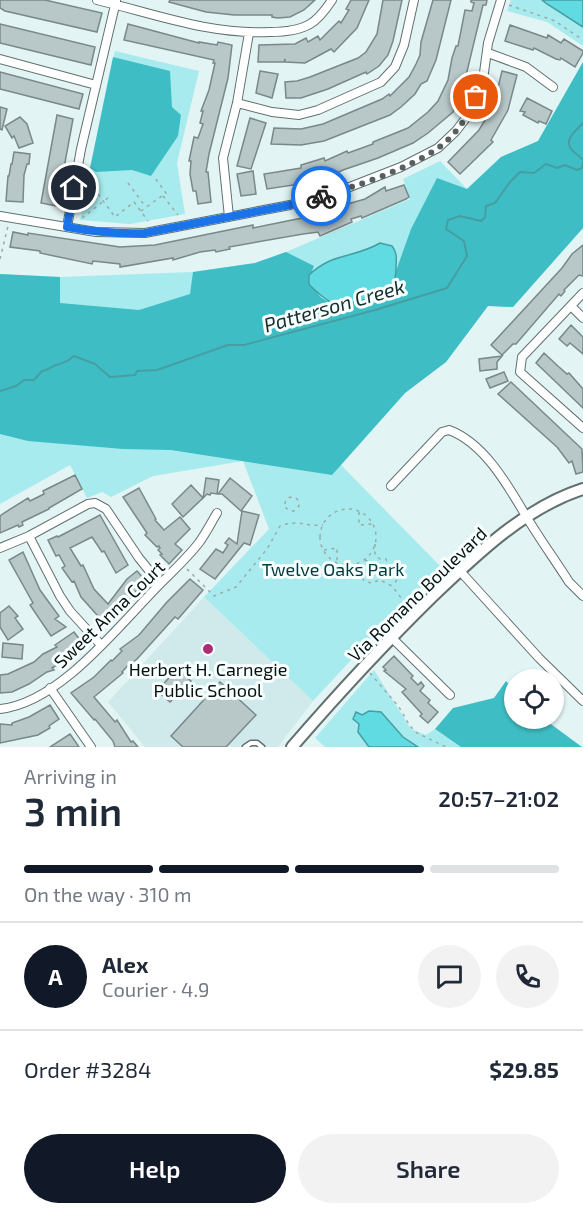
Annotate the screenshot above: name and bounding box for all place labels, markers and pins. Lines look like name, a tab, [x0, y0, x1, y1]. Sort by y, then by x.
pin	[450, 71, 501, 122]
pin	[48, 162, 99, 213]
marker: Herbert H. Carnegie Public School	[201, 642, 215, 656]
place label: Herbert H. Carnegie Public School	[129, 658, 287, 701]

